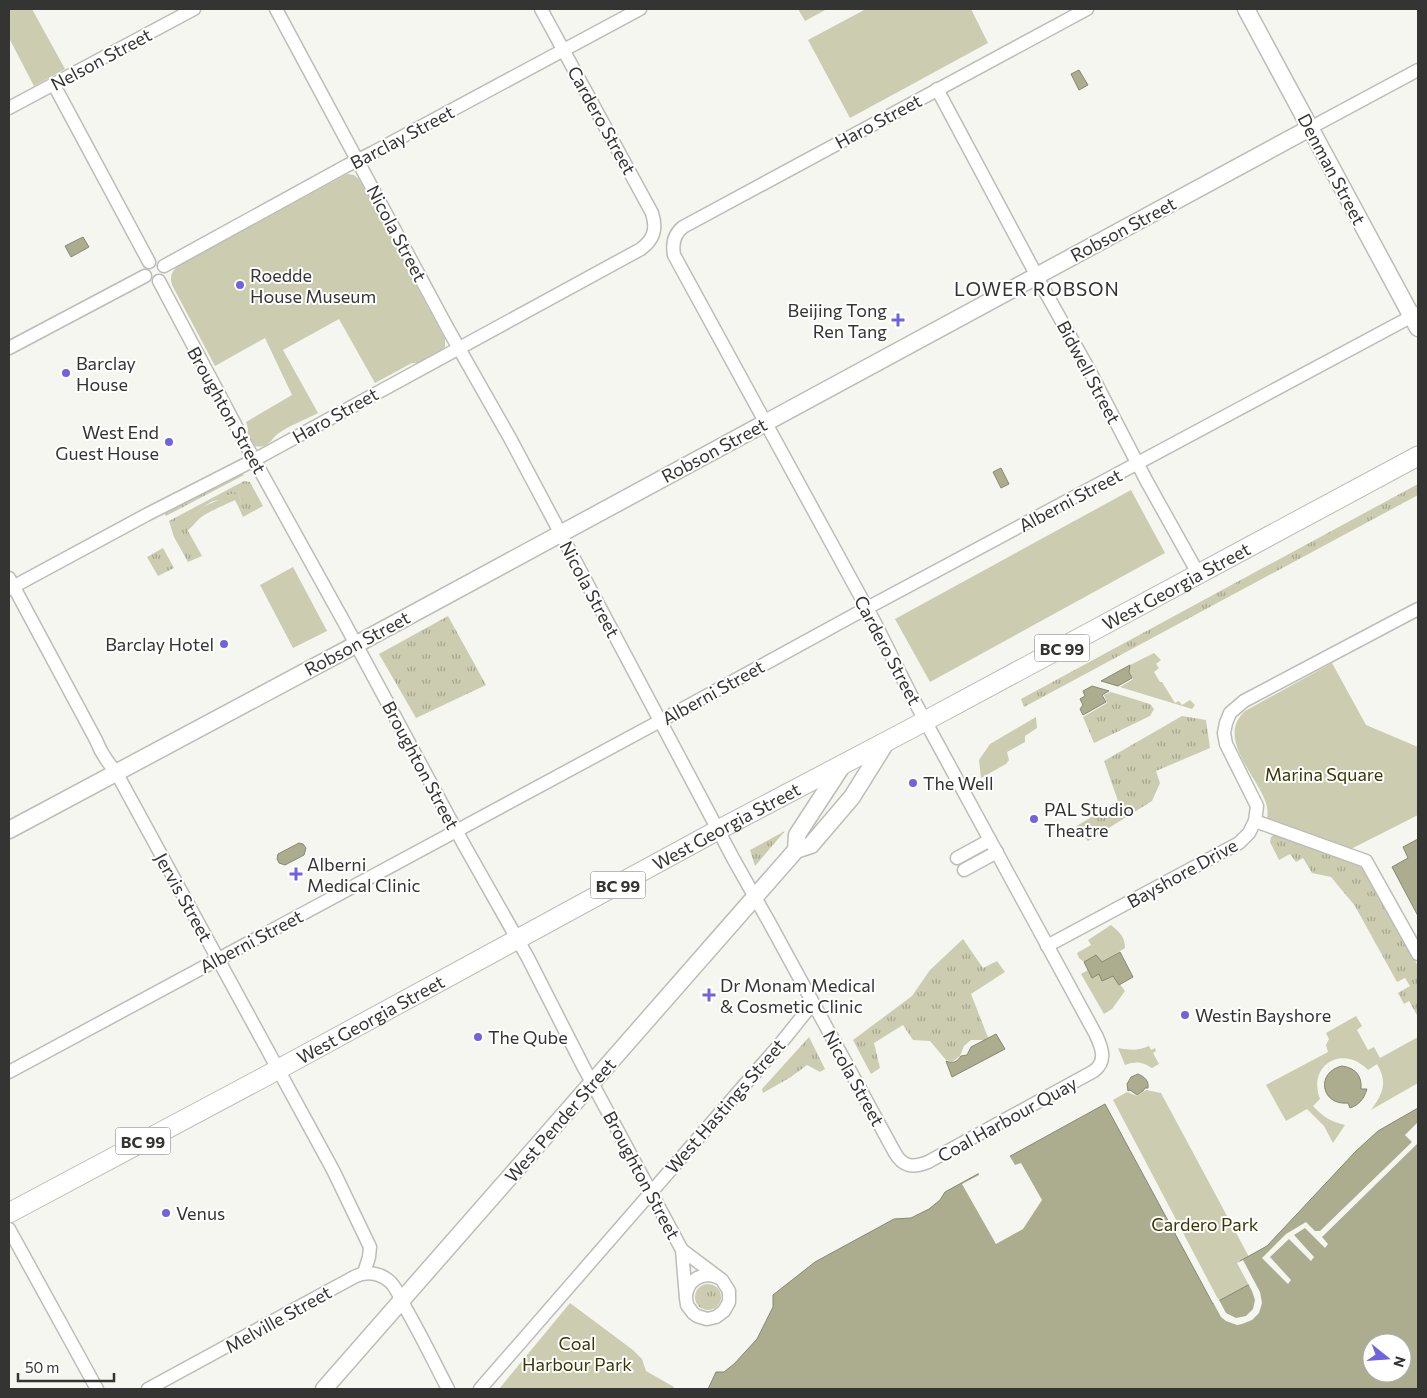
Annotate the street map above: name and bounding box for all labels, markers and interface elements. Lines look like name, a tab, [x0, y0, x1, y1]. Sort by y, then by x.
street label: Nelson Street	[47, 23, 155, 95]
street label: Cardero Street	[563, 62, 641, 178]
street label: Haro Street	[831, 89, 925, 153]
street label: Barclay Street	[346, 100, 458, 174]
street label: Denman Street	[1293, 110, 1371, 228]
street label: Nicola Street	[362, 181, 432, 285]
street label: Robson Street	[1067, 192, 1179, 266]
place label: Roedde House Museum	[250, 264, 376, 307]
district label: LOWER ROBSON	[954, 277, 1120, 300]
marker: Roedde House Museum	[234, 279, 246, 291]
place label: Beijing Tong Ren Tang	[788, 299, 887, 342]
marker: Beijing Tong Ren Tang	[891, 313, 905, 327]
street label: Bidwell Street	[1053, 317, 1125, 427]
street label: Broughton Street	[183, 343, 271, 477]
place label: Barclay House	[76, 352, 136, 395]
marker: Barclay House	[60, 367, 72, 379]
street label: Haro Street	[288, 382, 382, 448]
street label: Robson Street	[658, 413, 770, 487]
place label: West End Guest House	[55, 421, 159, 464]
marker: West End Guest House	[163, 436, 175, 448]
street label: Alberni Street	[1015, 464, 1125, 536]
street label: Nicola Street	[555, 537, 625, 641]
street label: West Georgia Street	[1099, 537, 1254, 635]
street label: Cardero Street	[850, 592, 926, 708]
street label: Robson Street	[301, 606, 413, 680]
place label: Barclay Hotel	[105, 633, 214, 655]
road number: BC 99	[1034, 634, 1090, 661]
marker: Barclay Hotel	[218, 638, 230, 650]
street label: Alberni Street	[658, 655, 768, 729]
street label: Broughton Street	[378, 697, 464, 833]
park label: Marina Square	[1265, 763, 1383, 785]
place label: The Well	[923, 772, 994, 794]
marker: The Well	[907, 777, 919, 789]
street label: West Georgia Street	[649, 778, 804, 875]
place label: PAL Studio Theatre	[1044, 798, 1134, 841]
marker: PAL Studio Theatre	[1028, 813, 1040, 825]
street label: Bayshore Drive	[1123, 834, 1241, 912]
street label: Jervis Street	[151, 849, 217, 945]
place label: Alberni Medical Clinic	[307, 853, 421, 896]
marker: Alberni Medical Clinic	[289, 867, 303, 881]
road number: BC 99	[590, 872, 646, 898]
street label: Alberni Street	[196, 905, 306, 977]
street label: West Georgia Street	[293, 970, 448, 1068]
place label: Dr Monam Medical & Cosmetic Clinic	[720, 974, 875, 1017]
marker: Dr Monam Medical & Cosmetic Clinic	[702, 988, 716, 1002]
place label: Westin Bayshore	[1195, 1004, 1331, 1026]
marker: Westin Bayshore	[1179, 1009, 1191, 1021]
place label: The Qube	[488, 1026, 568, 1048]
street label: Nicola Street	[819, 1026, 889, 1130]
marker: The Qube	[472, 1031, 484, 1043]
street label: West Hastings Street	[661, 1034, 789, 1178]
street label: West Pender Street	[500, 1053, 620, 1187]
street label: Coal Harbour Quay	[933, 1072, 1081, 1166]
street label: Broughton Street	[599, 1107, 685, 1243]
road number: BC 99	[116, 1128, 170, 1154]
place label: Venus	[176, 1202, 225, 1224]
marker: Venus	[160, 1207, 172, 1219]
park label: Cardero Park	[1151, 1213, 1259, 1235]
street label: Melville Street	[221, 1281, 335, 1357]
park label: Coal Harbour Park	[522, 1332, 632, 1375]
north arrow	[1362, 1333, 1412, 1383]
scale bar	[18, 1350, 114, 1382]
text: N	[1390, 1354, 1410, 1369]
text: 50 m	[25, 1358, 59, 1376]

